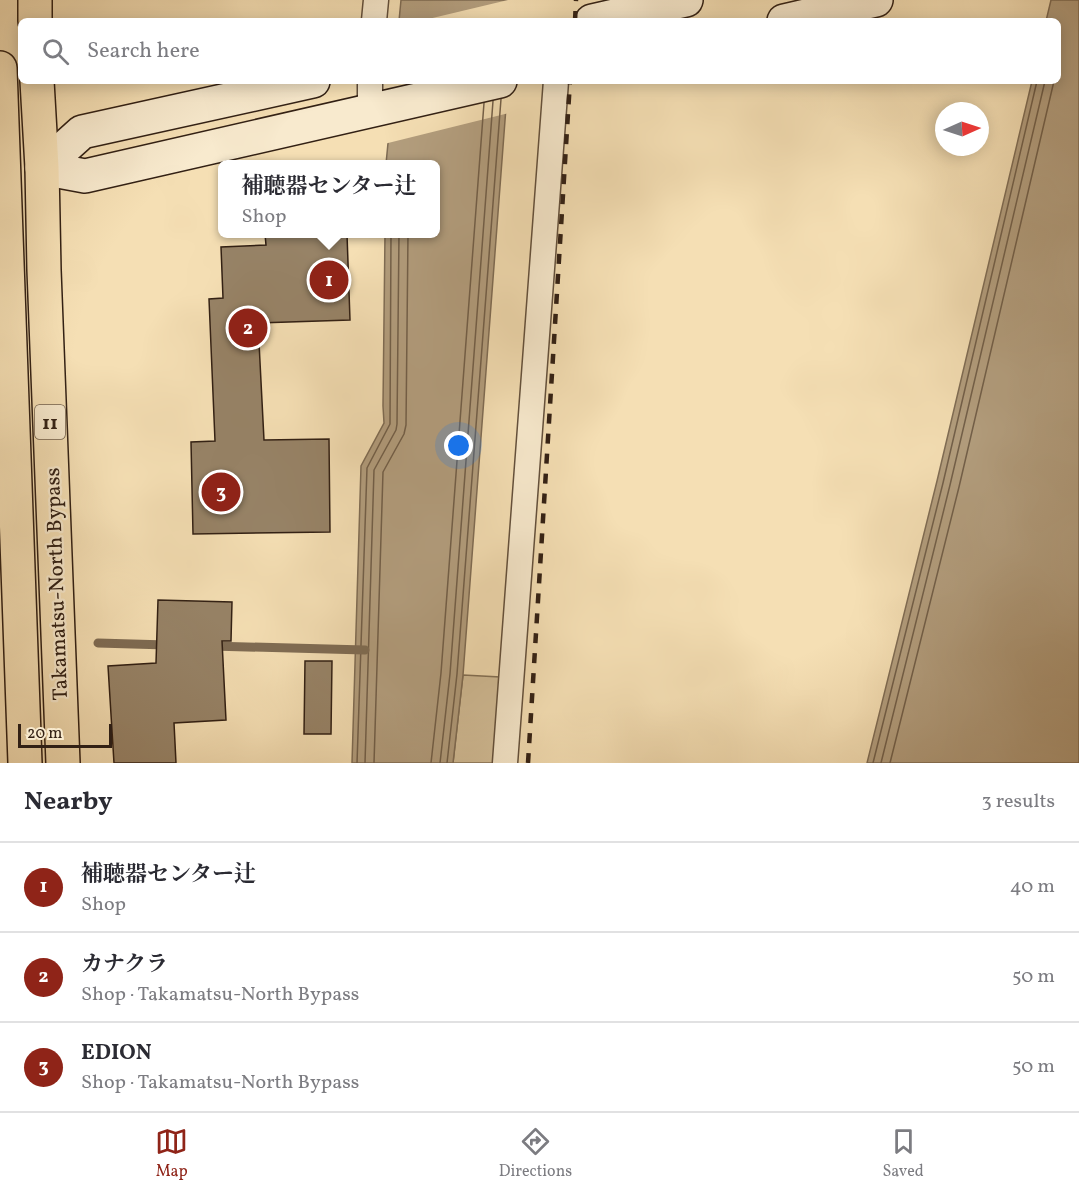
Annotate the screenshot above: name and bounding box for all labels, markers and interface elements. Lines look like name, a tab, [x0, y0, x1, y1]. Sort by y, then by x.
search box	[18, 18, 1061, 84]
icon: search	[39, 35, 72, 68]
text: Search here	[87, 36, 200, 67]
north arrow	[935, 102, 989, 156]
popup	[218, 160, 440, 238]
text: 補聴器センター辻	[241, 172, 417, 203]
text: Shop	[241, 203, 287, 231]
pin: 1	[310, 258, 348, 302]
pin: 2	[228, 306, 268, 350]
road number: 11	[35, 405, 65, 439]
your location	[444, 431, 473, 460]
street label: Takamatsu-North Bypass	[39, 467, 76, 701]
pin: 3	[202, 470, 240, 514]
scale bar	[18, 721, 112, 748]
text: 20 m	[27, 723, 62, 745]
text: Nearby	[24, 784, 113, 820]
text: 3 results	[981, 788, 1055, 816]
text: 補聴器センター辻	[81, 860, 256, 891]
text: 1	[39, 873, 48, 901]
text: 40 m	[1010, 873, 1055, 901]
text: Shop	[81, 891, 126, 919]
text: カナクラ	[81, 950, 168, 981]
text: 2	[38, 963, 49, 991]
text: 50 m	[1012, 963, 1055, 991]
text: Shop · Takamatsu-North Bypass	[81, 981, 359, 1009]
text: EDION	[81, 1038, 152, 1069]
text: 3	[38, 1053, 49, 1081]
text: 50 m	[1012, 1053, 1055, 1081]
text: Shop · Takamatsu-North Bypass	[81, 1069, 359, 1097]
tab: Map	[155, 1125, 188, 1183]
tab: Directions	[499, 1125, 572, 1183]
tab: Saved	[883, 1125, 924, 1183]

